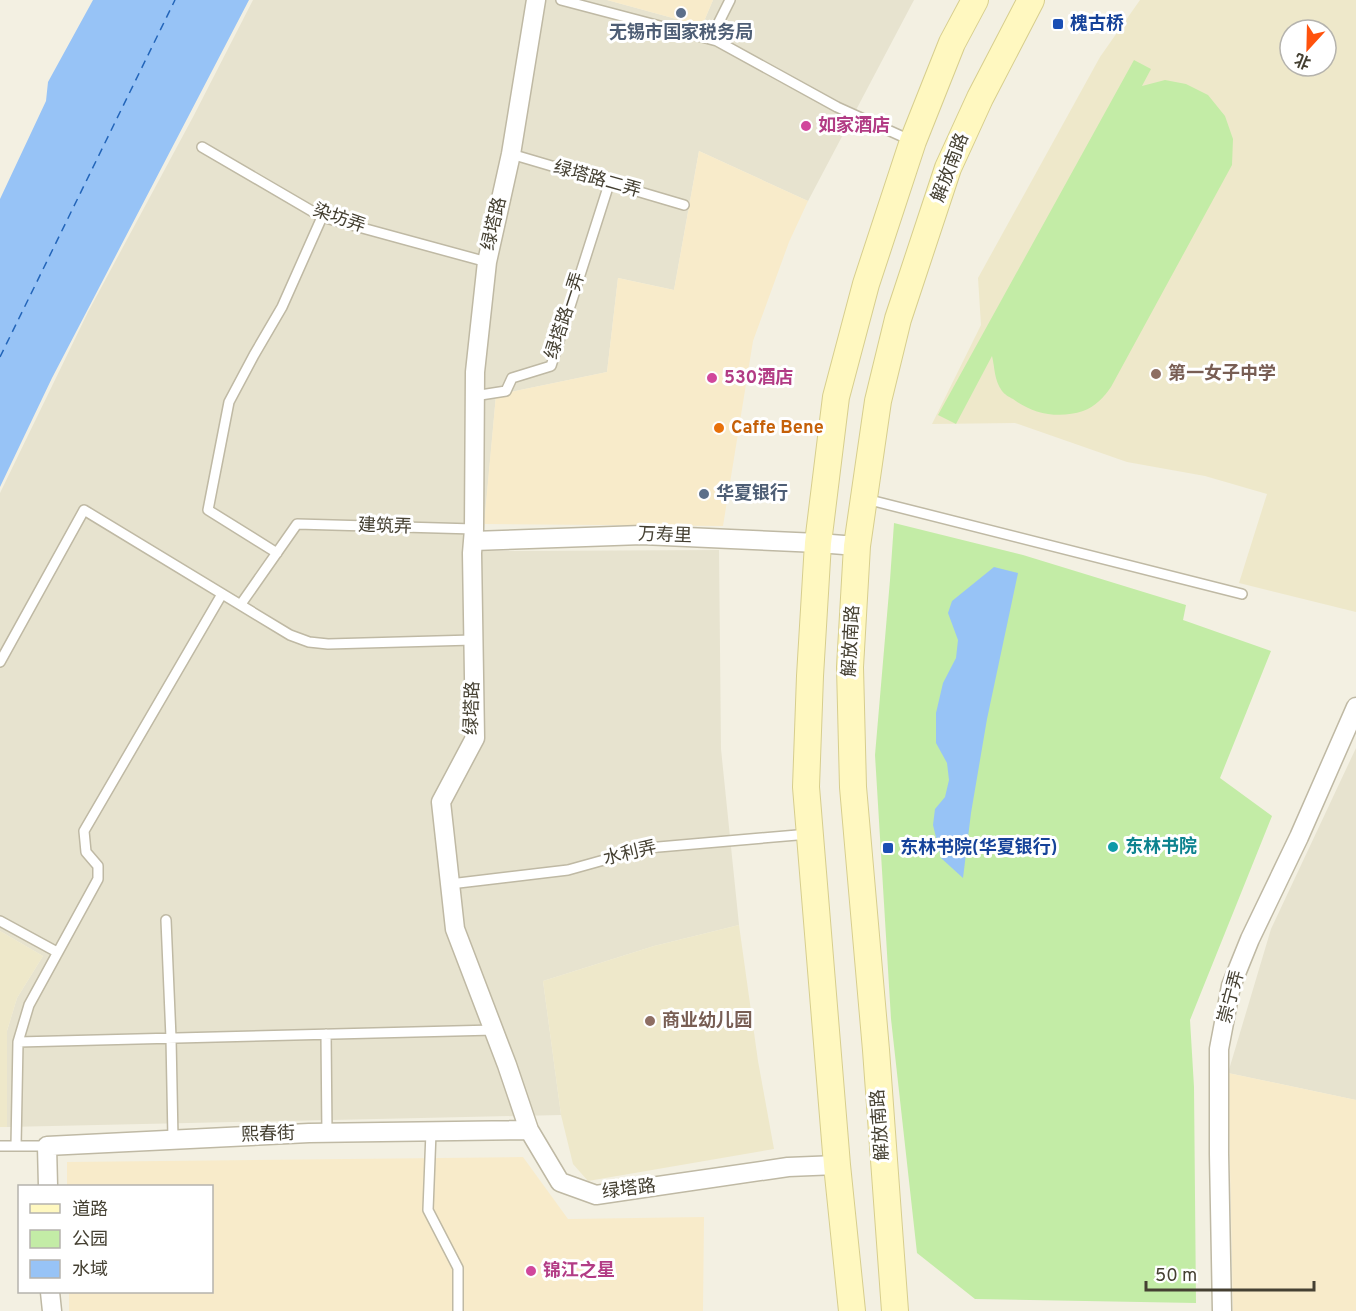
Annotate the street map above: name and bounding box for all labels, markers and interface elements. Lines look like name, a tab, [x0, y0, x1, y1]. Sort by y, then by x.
marker: 无锡市国家税务局	[674, 6, 688, 20]
place label: 槐古桥	[1070, 13, 1124, 36]
marker: 槐古桥	[1051, 17, 1065, 31]
north arrow	[1278, 18, 1338, 78]
place label: 无锡市国家税务局	[609, 22, 753, 45]
text: 北	[1292, 48, 1314, 72]
place label: 如家酒店	[818, 115, 890, 138]
marker: 如家酒店	[799, 119, 813, 133]
street label: 解放南路	[927, 130, 975, 206]
street label: 绿塔路二弄	[551, 157, 643, 203]
street label: 绿塔路	[478, 195, 512, 253]
street label: 染坊弄	[310, 199, 368, 239]
street label: 绿塔路一弄	[541, 270, 591, 362]
place label: 第一女子中学	[1168, 363, 1276, 386]
place label: 530酒店	[724, 367, 793, 390]
marker: 第一女子中学	[1149, 367, 1163, 381]
marker: 530酒店	[705, 371, 719, 385]
place label: Caffe Bene	[731, 417, 824, 440]
marker: Caffe Bene	[712, 421, 726, 435]
place label: 华夏银行	[716, 482, 788, 506]
marker: 华夏银行	[697, 487, 711, 501]
street label: 建筑弄	[358, 515, 412, 539]
street label: 万寿里	[638, 524, 692, 548]
street label: 解放南路	[839, 604, 865, 678]
street label: 绿塔路	[461, 681, 485, 735]
place label: 东林书院(华夏银行)	[900, 836, 1057, 860]
place label: 东林书院	[1125, 836, 1197, 859]
street label: 水利弄	[601, 837, 659, 871]
marker: 东林书院	[1106, 840, 1120, 854]
marker: 东林书院(华夏银行)	[881, 841, 895, 855]
street label: 崇宁弄	[1214, 968, 1250, 1026]
place label: 商业幼儿园	[662, 1010, 752, 1033]
marker: 商业幼儿园	[643, 1014, 657, 1028]
street label: 解放南路	[867, 1088, 895, 1162]
street label: 熙春街	[241, 1123, 295, 1147]
street label: 绿塔路	[601, 1175, 657, 1205]
legend	[18, 1185, 213, 1293]
text: 道路	[72, 1199, 108, 1222]
text: 公园	[72, 1229, 108, 1252]
scale bar	[1146, 1254, 1314, 1292]
text: 水域	[72, 1259, 108, 1282]
place label: 锦江之星	[543, 1260, 615, 1283]
marker: 锦江之星	[524, 1264, 538, 1278]
text: 50 m	[1155, 1265, 1197, 1288]

